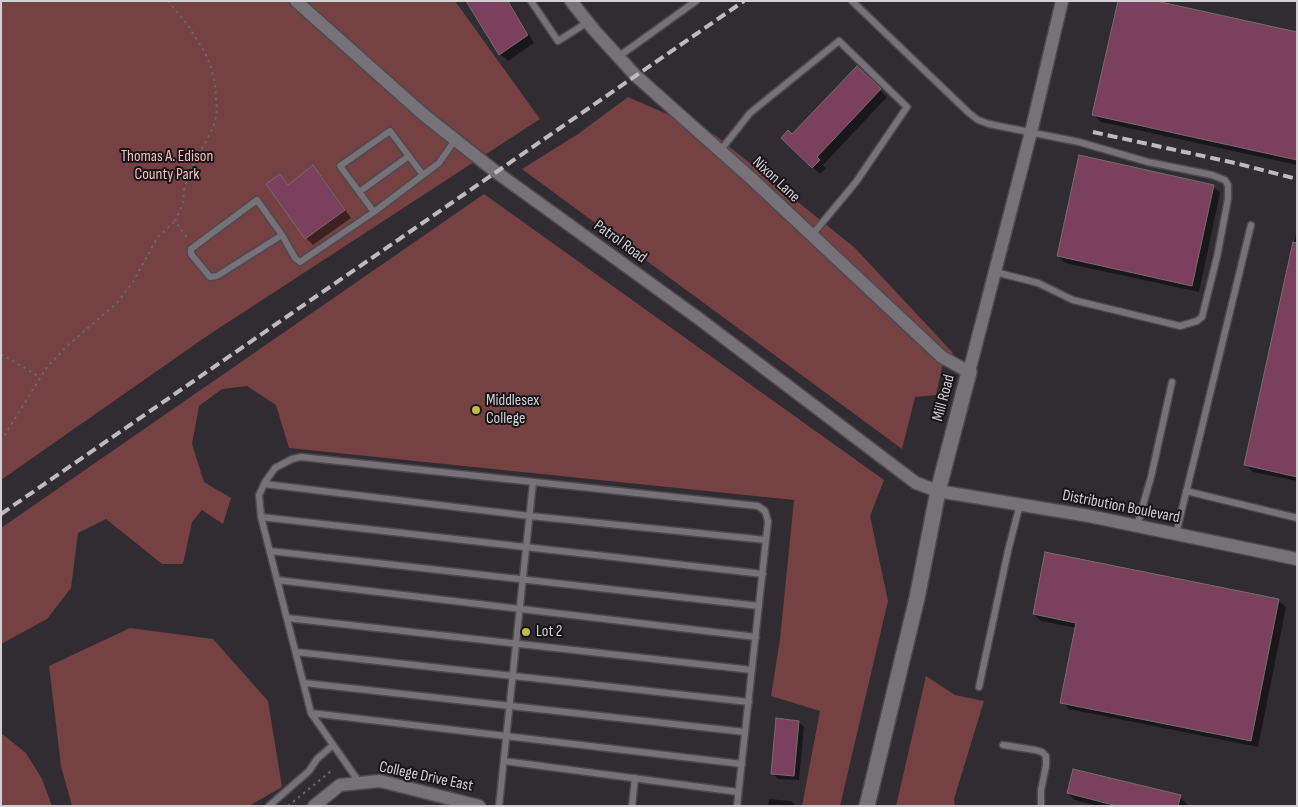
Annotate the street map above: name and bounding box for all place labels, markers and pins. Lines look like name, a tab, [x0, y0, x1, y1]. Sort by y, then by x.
place label: Middlesex College	[486, 391, 539, 429]
marker: Middlesex College	[470, 404, 482, 416]
place label: Lot 2	[536, 622, 562, 642]
marker: Lot 2	[520, 626, 532, 638]

